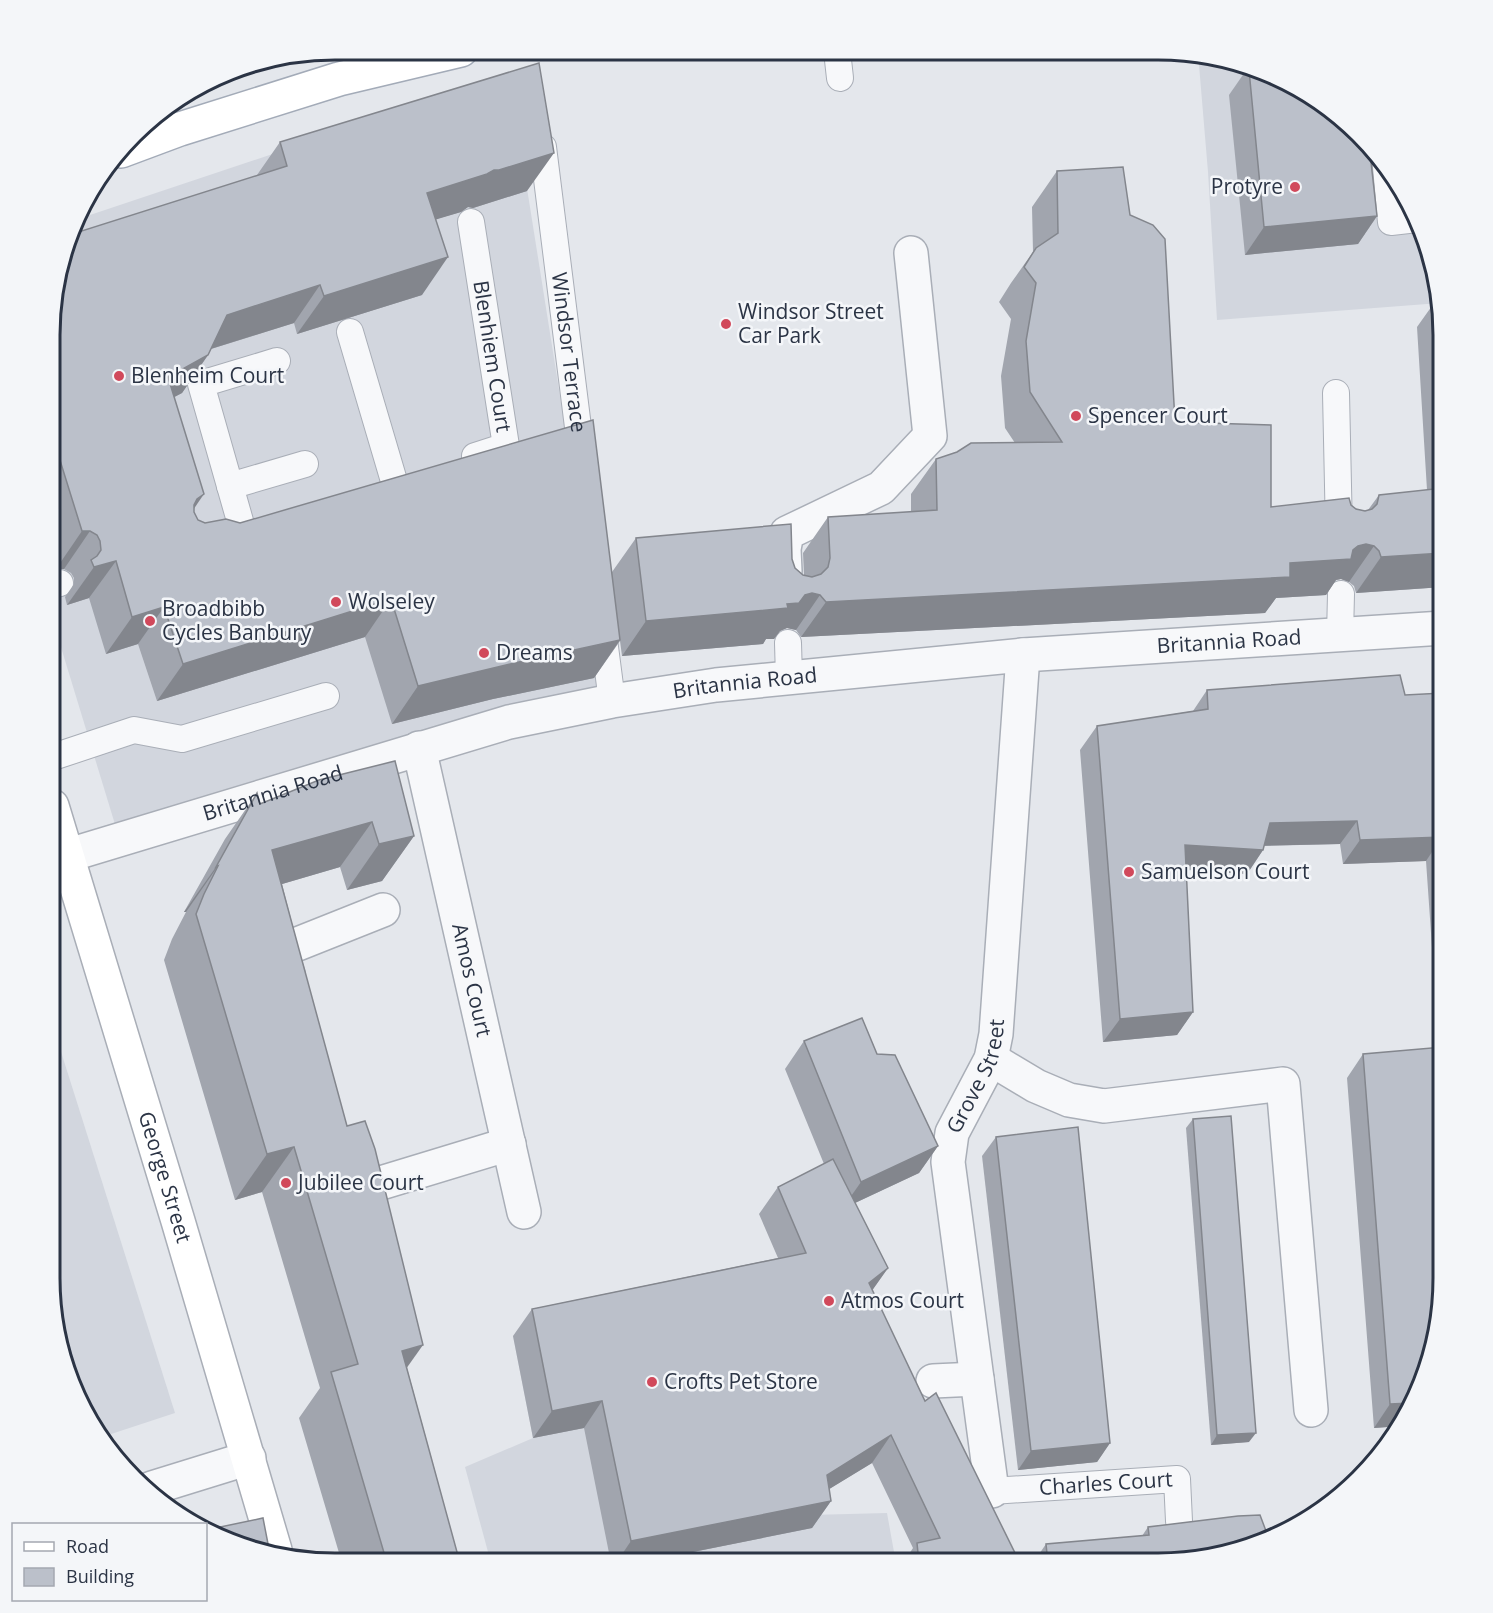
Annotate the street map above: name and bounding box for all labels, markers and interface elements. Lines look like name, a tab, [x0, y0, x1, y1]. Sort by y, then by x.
place label: Protyre	[1211, 172, 1283, 200]
marker: Protyre	[1288, 180, 1302, 194]
street label: Windsor Terrace	[546, 271, 594, 434]
street label: Blenhiem Court	[467, 278, 519, 434]
place label: Windsor Street Car Park	[738, 297, 884, 349]
marker: Windsor Street Car Park	[719, 317, 733, 331]
place label: Blenheim Court	[131, 361, 284, 389]
marker: Blenheim Court	[112, 369, 126, 383]
place label: Spencer Court	[1088, 401, 1228, 429]
marker: Spencer Court	[1069, 409, 1083, 423]
place label: Wolseley	[348, 587, 435, 615]
place label: Broadbibb Cycles Banbury	[162, 594, 312, 646]
marker: Wolseley	[329, 595, 343, 609]
marker: Broadbibb Cycles Banbury	[143, 614, 157, 628]
street label: Britannia Road	[1156, 622, 1302, 659]
place label: Dreams	[496, 638, 573, 666]
marker: Dreams	[477, 646, 491, 660]
street label: Britannia Road	[671, 660, 818, 704]
street label: Britannia Road	[199, 758, 346, 827]
place label: Samuelson Court	[1141, 857, 1309, 885]
marker: Samuelson Court	[1122, 865, 1136, 879]
street label: Amos Court	[446, 920, 499, 1039]
street label: Grove Street	[939, 1018, 1010, 1138]
street label: George Street	[133, 1108, 199, 1246]
place label: Jubilee Court	[296, 1168, 424, 1196]
marker: Jubilee Court	[279, 1176, 293, 1190]
place label: Atmos Court	[841, 1286, 964, 1314]
marker: Atmos Court	[822, 1294, 836, 1308]
place label: Crofts Pet Store	[664, 1367, 818, 1395]
marker: Crofts Pet Store	[645, 1375, 659, 1389]
street label: Charles Court	[1038, 1464, 1173, 1501]
legend	[12, 1523, 207, 1601]
text: Road	[66, 1534, 109, 1558]
text: Building	[66, 1564, 134, 1588]

